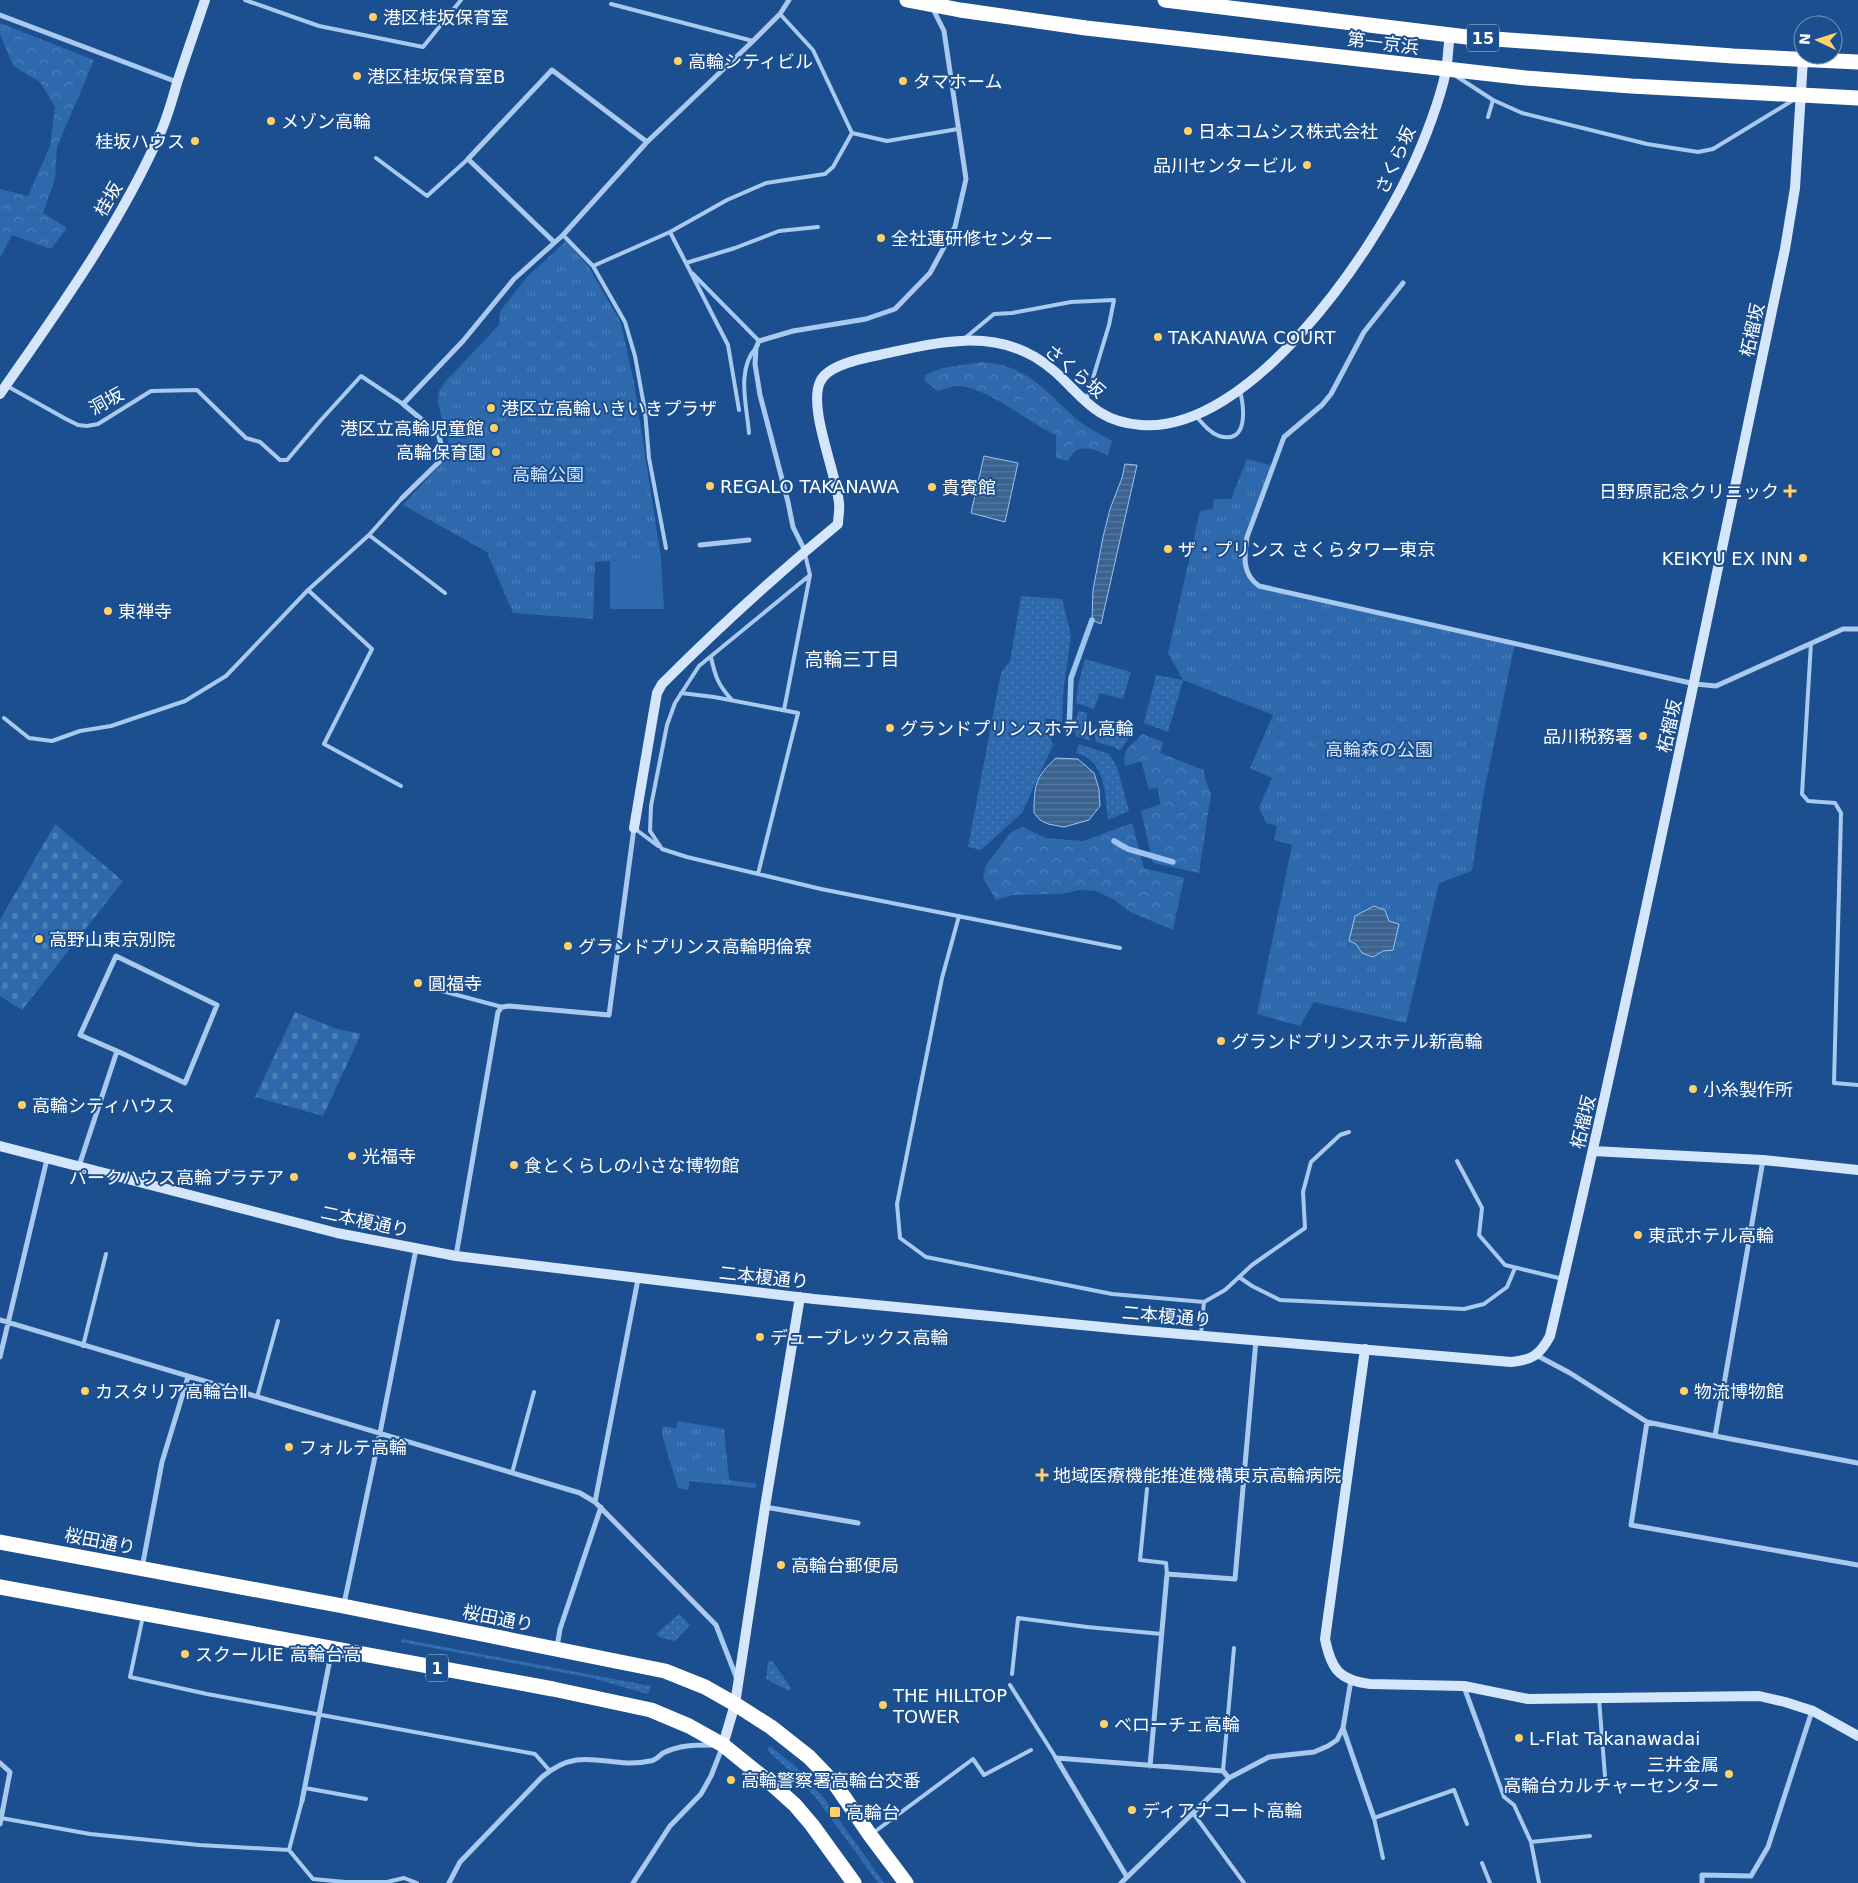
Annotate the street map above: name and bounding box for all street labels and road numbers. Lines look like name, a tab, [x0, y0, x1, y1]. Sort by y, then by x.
road number: 15	[1467, 24, 1499, 52]
street label: 第一京浜	[1346, 28, 1420, 58]
street label: さくら坂	[1371, 123, 1419, 197]
street label: 桂坂	[90, 178, 126, 220]
street label: 柘榴坂	[1736, 301, 1768, 359]
street label: さくら坂	[1041, 340, 1109, 402]
street label: 洞坂	[85, 383, 127, 419]
street label: 柘榴坂	[1653, 697, 1685, 755]
street label: 柘榴坂	[1567, 1093, 1599, 1151]
street label: 二本榎通り	[319, 1201, 411, 1241]
street label: 二本榎通り	[718, 1262, 810, 1292]
street label: 二本榎通り	[1121, 1302, 1213, 1330]
street label: 桜田通り	[63, 1524, 137, 1558]
street label: 桜田通り	[461, 1601, 535, 1635]
road number: 1	[426, 1655, 448, 1682]

